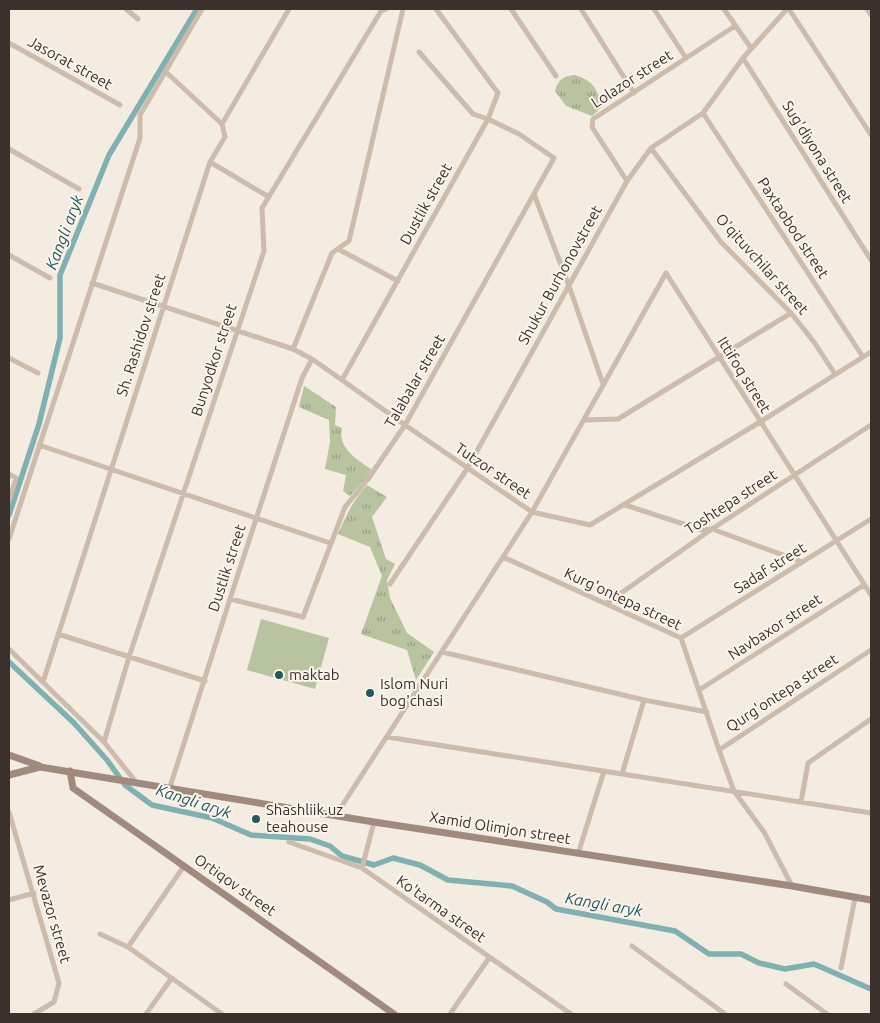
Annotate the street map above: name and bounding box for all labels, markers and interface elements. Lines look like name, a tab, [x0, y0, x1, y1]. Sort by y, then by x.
street label: Jasorat street	[25, 32, 115, 93]
street label: Lolazor street	[588, 46, 676, 111]
street label: Sug'diyona street	[779, 98, 856, 206]
street label: Dustlik street	[396, 160, 455, 248]
street label: Paxtaobod street	[754, 174, 832, 281]
water label: Kangli aryk	[42, 192, 87, 272]
street label: Shukur Burhonovstreet	[514, 202, 605, 347]
street label: O'qituvchilar street	[713, 210, 812, 318]
street label: Sh. Rashidov street	[113, 271, 168, 398]
street label: Bunyodkor street	[187, 301, 240, 418]
street label: Talabalar street	[381, 331, 448, 430]
street label: Ittifoq street	[714, 334, 775, 416]
street label: Tutzor street	[452, 439, 534, 502]
street label: Toshtepa street	[682, 466, 780, 538]
street label: Dustlik street	[204, 522, 249, 614]
street label: Sadaf street	[731, 539, 809, 596]
street label: Kurg'ontepa street	[562, 564, 685, 633]
street label: Navbaxor street	[725, 590, 825, 663]
street label: Qurg'ontepa street	[723, 650, 841, 735]
place label: maktab	[289, 666, 340, 683]
marker: maktab	[273, 669, 285, 681]
place label: Islom Nuri bog'chasi	[380, 675, 448, 709]
marker: Islom Nuri bog'chasi	[364, 687, 376, 699]
water label: Kangli aryk	[154, 780, 235, 822]
place label: Shashliik.uz teahouse	[266, 801, 343, 835]
street label: Xamid Olimjon street	[428, 808, 572, 847]
marker: Shashliik.uz teahouse	[250, 813, 262, 825]
street label: Ortiqov street	[191, 850, 279, 919]
street label: Mevazor street	[30, 863, 75, 965]
street label: Ko'tarma street	[393, 872, 489, 946]
water label: Kangli aryk	[564, 888, 645, 920]

